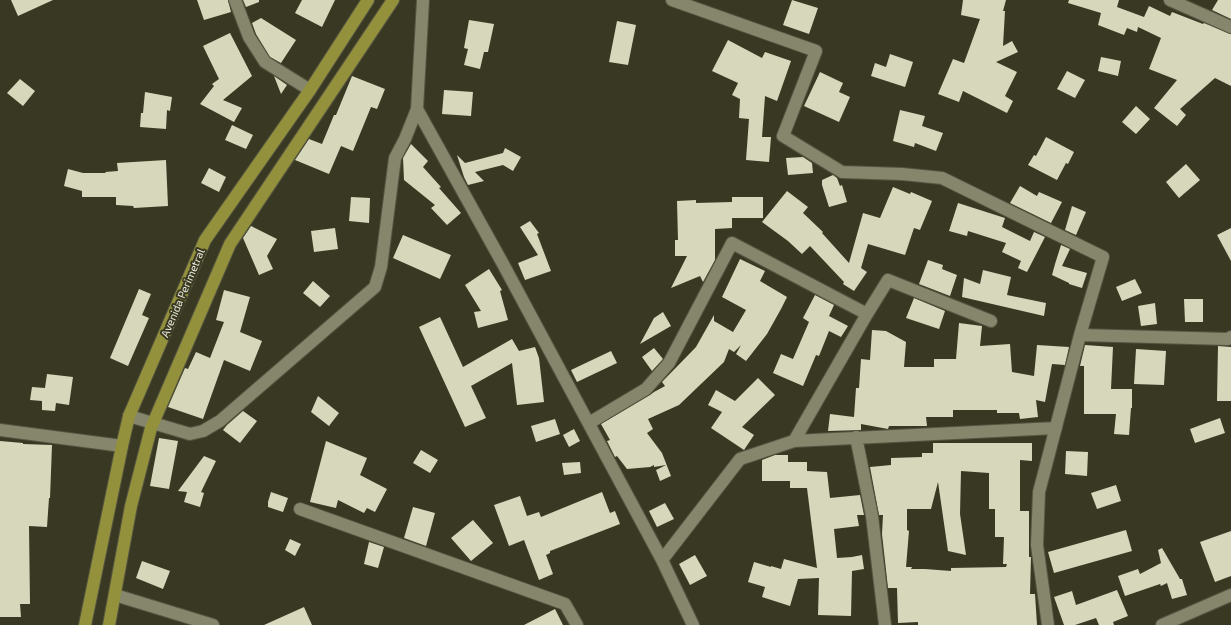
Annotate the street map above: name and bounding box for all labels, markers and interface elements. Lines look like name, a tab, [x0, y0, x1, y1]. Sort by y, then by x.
street label: Avenida Perimetral	[158, 247, 208, 339]

